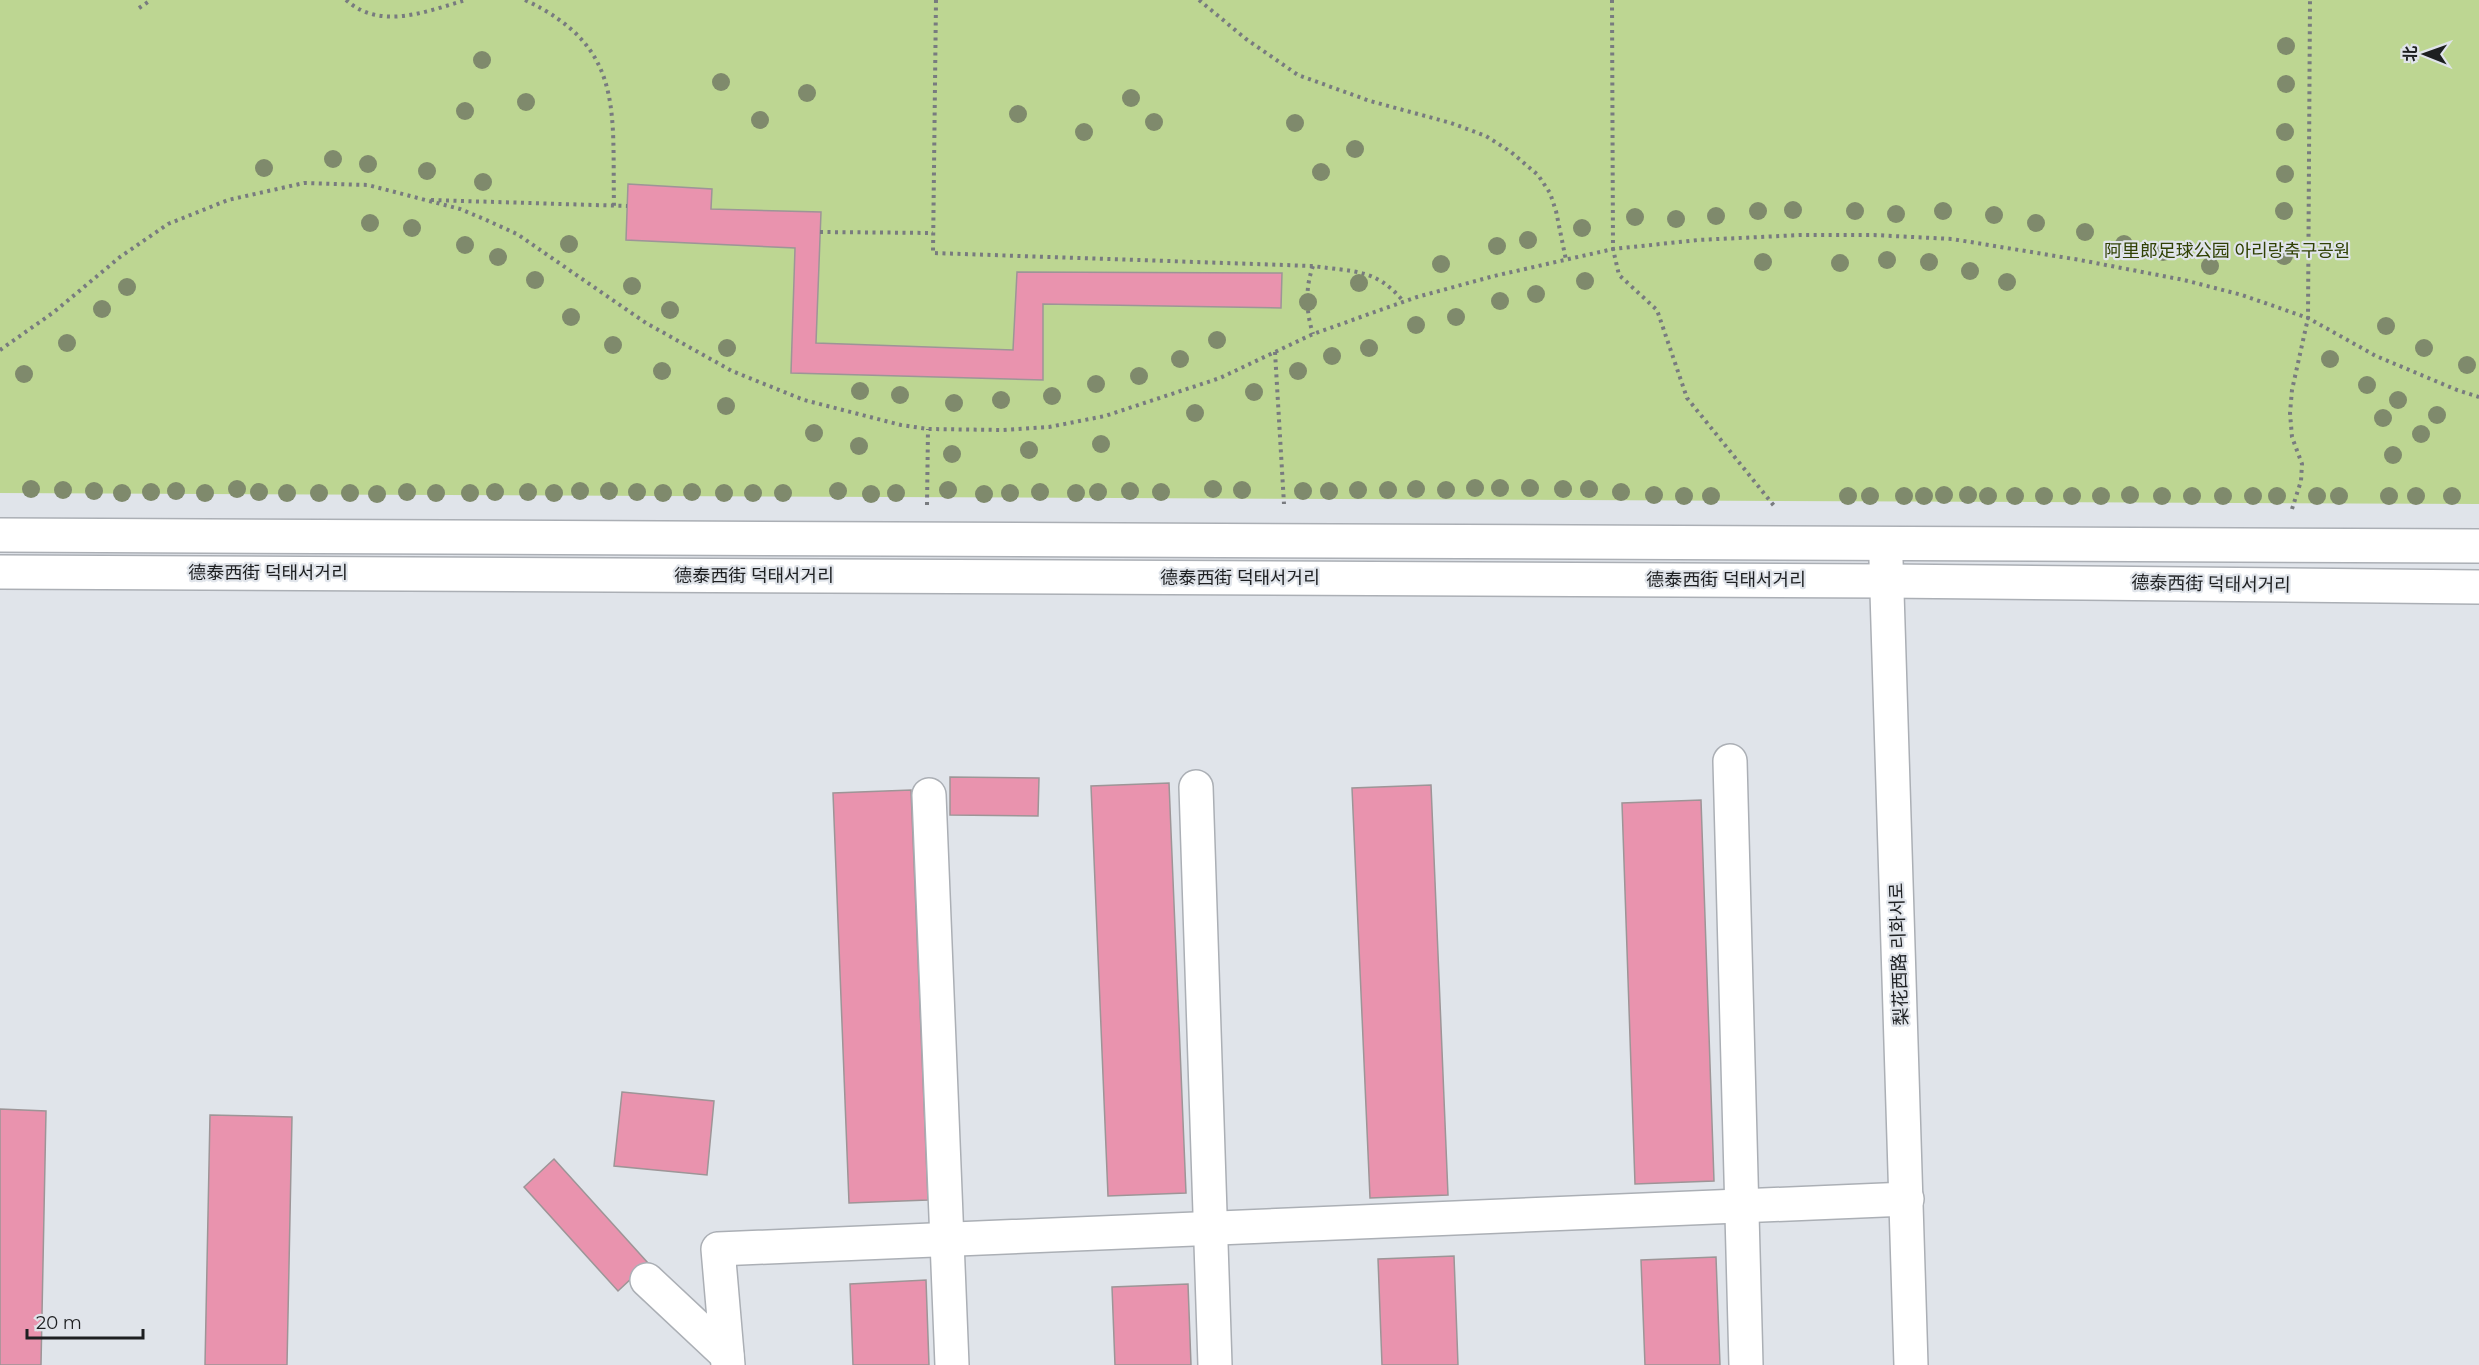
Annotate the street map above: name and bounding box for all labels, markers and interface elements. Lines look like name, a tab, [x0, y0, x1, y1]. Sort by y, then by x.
north arrow	[2395, 24, 2455, 84]
text: 北	[2401, 46, 2420, 62]
park label: 阿里郎足球公园 아리랑축구공원	[2104, 240, 2350, 262]
street label: 德泰西街 덕태서거리	[188, 562, 348, 584]
street label: 德泰西街 덕태서거리	[674, 565, 834, 587]
street label: 德泰西街 덕태서거리	[1160, 567, 1320, 589]
street label: 德泰西街 덕태서거리	[1646, 569, 1806, 591]
street label: 德泰西街 덕태서거리	[2131, 572, 2291, 596]
street label: 梨花西路 리화서로	[1886, 882, 1912, 1026]
scale bar	[27, 1302, 142, 1340]
text: 20 m	[36, 1312, 82, 1334]

